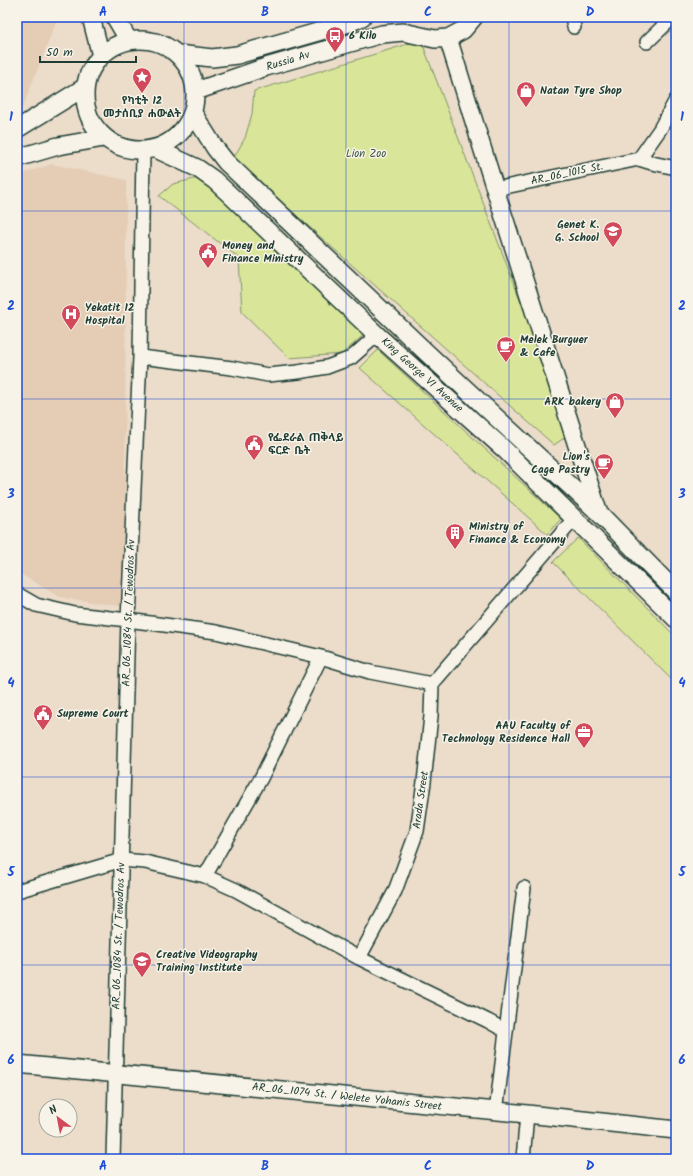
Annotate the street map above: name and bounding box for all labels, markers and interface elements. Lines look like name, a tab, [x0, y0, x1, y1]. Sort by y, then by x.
text: A	[99, 2, 107, 23]
text: B	[261, 2, 269, 23]
text: C	[424, 2, 432, 23]
text: D	[586, 2, 595, 23]
bus stop icon: 6 Kilo	[324, 25, 346, 53]
place label: 6 Kilo	[349, 27, 377, 45]
scale bar	[40, 38, 136, 64]
text: 50 m	[46, 43, 73, 62]
street label: Russia Av	[264, 46, 312, 76]
place icon: የካቲት 12 መታሰቢያ ሐውልት	[131, 66, 153, 94]
shop icon: Natan Tyre Shop	[515, 80, 537, 108]
place label: Natan Tyre Shop	[540, 82, 622, 100]
place label: የካቲት 12 መታሰቢያ ሐውልት	[103, 92, 181, 123]
text: 1	[9, 107, 13, 128]
text: 1	[680, 107, 684, 128]
park label: Lion Zoo	[346, 145, 386, 163]
street label: AR_06_1015 St.	[529, 158, 605, 190]
place label: Genet K. G. School	[555, 216, 599, 247]
school or university icon: Genet K. G. School	[602, 220, 624, 248]
place label: Money and Finance Ministry	[222, 237, 304, 268]
public building icon: Money and Finance Ministry	[197, 241, 219, 269]
text: 2	[7, 296, 15, 317]
text: 2	[678, 296, 686, 317]
place label: Yekatit 12 Hospital	[85, 299, 134, 330]
hospital icon: Yekatit 12 Hospital	[60, 303, 82, 331]
place label: Melek Burguer & Cafe	[520, 331, 589, 362]
street label: King George VI Avenue	[377, 333, 467, 417]
cafe icon: Melek Burguer & Cafe	[495, 335, 517, 363]
shop icon: ARK bakery	[604, 391, 626, 419]
place label: ARK bakery	[544, 393, 601, 411]
place label: የፌደራል ጠቅላይ ፍርድ ቤት	[268, 429, 344, 460]
public building icon: የፌደራል ጠቅላይ ፍርድ ቤት	[243, 433, 265, 461]
place label: Lion's Cage Pastry	[531, 448, 591, 479]
cafe icon: Lion's Cage Pastry	[593, 452, 615, 480]
text: 3	[6, 484, 15, 505]
text: 3	[677, 484, 686, 505]
place label: Ministry of Finance & Economy	[469, 518, 566, 549]
building icon: Ministry of Finance & Economy	[444, 522, 466, 550]
street label: AR_06_1084 St. / Tewodros Av	[117, 539, 141, 687]
text: 4	[7, 673, 15, 694]
text: 4	[678, 673, 686, 694]
public building icon: Supreme Court	[32, 703, 54, 731]
place label: Supreme Court	[57, 705, 129, 723]
place label: AAU Faculty of Technology Residence Hall	[442, 717, 571, 748]
office icon: AAU Faculty of Technology Residence Hall	[573, 721, 595, 749]
street label: Arada Street	[408, 769, 434, 830]
text: 5	[7, 862, 16, 883]
street label: AR_06_1084 St. / Tewodros Av	[107, 862, 131, 1010]
text: 5	[678, 862, 687, 883]
place label: Creative Videography Training Institute	[156, 946, 258, 977]
school or university icon: Creative Videography Training Institute	[131, 950, 153, 978]
text: 6	[7, 1050, 15, 1071]
text: 6	[678, 1050, 686, 1071]
street label: AR_06_1074 St. / Welete Yohanis Street	[251, 1078, 443, 1116]
north arrow	[38, 1098, 78, 1138]
text: N	[46, 1101, 61, 1120]
text: A	[99, 1156, 107, 1176]
text: B	[261, 1156, 269, 1176]
text: C	[424, 1156, 432, 1176]
text: D	[586, 1156, 595, 1176]

